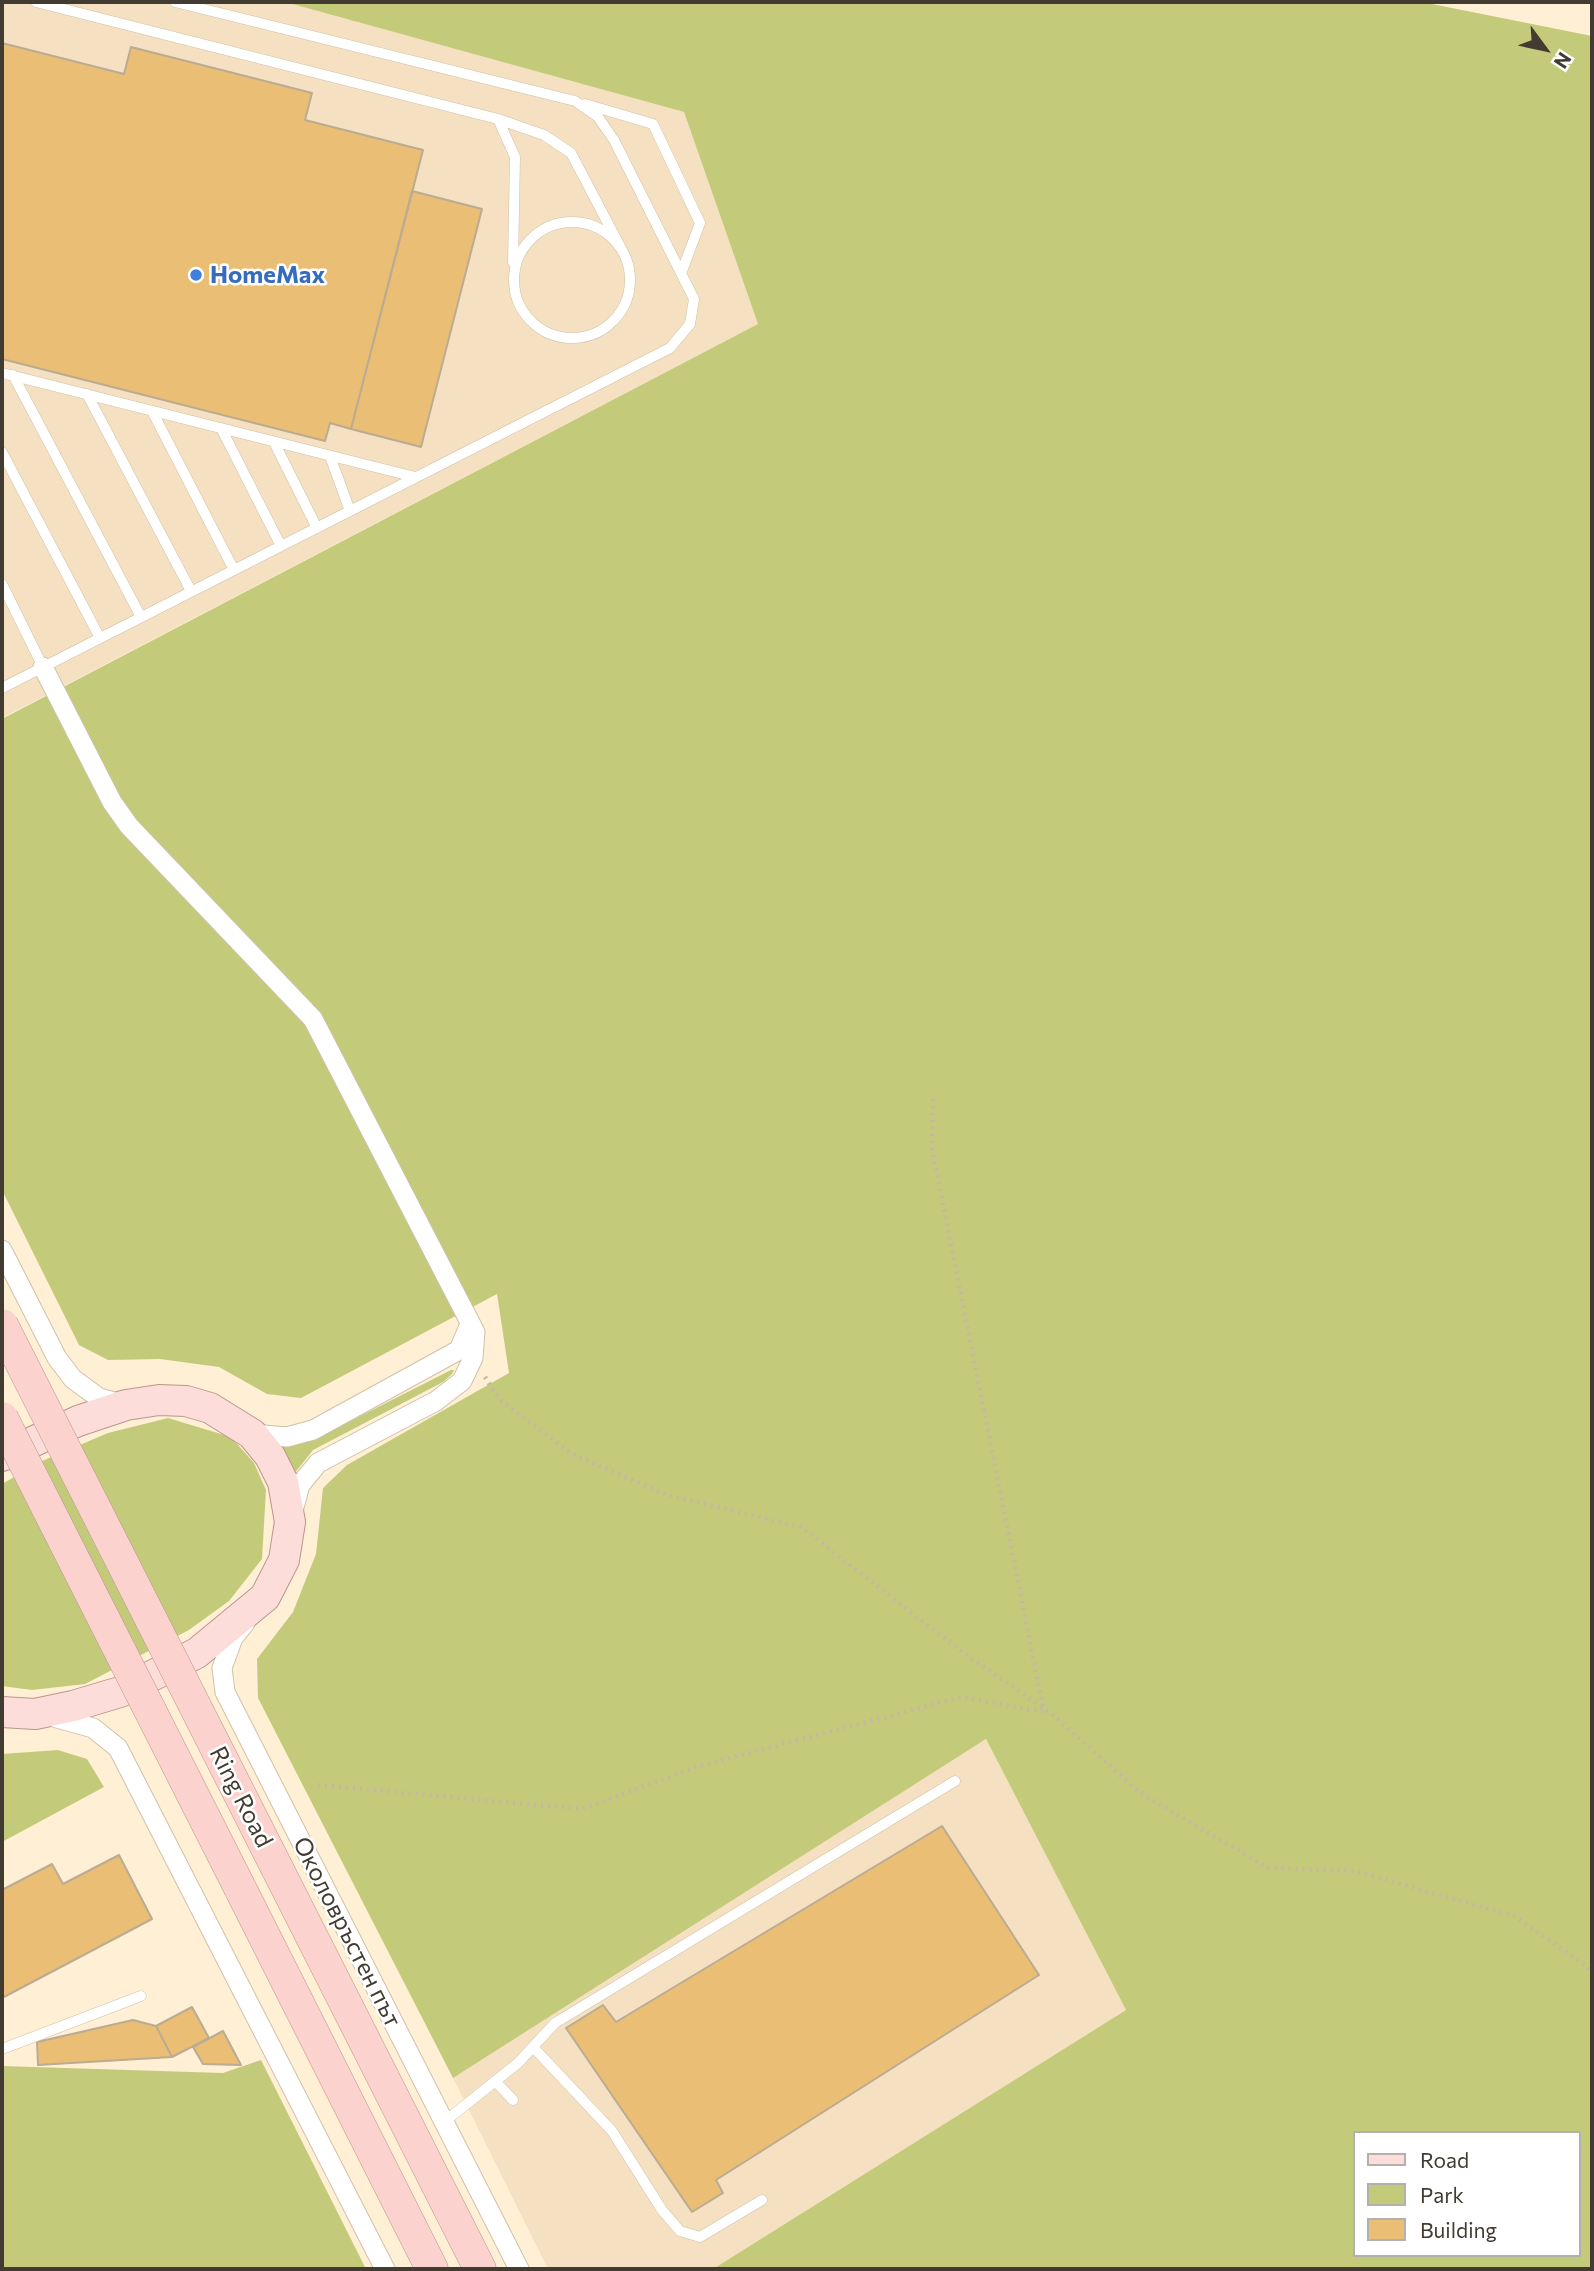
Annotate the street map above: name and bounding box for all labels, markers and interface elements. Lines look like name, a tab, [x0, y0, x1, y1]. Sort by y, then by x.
north arrow	[1510, 14, 1580, 84]
text: N	[1550, 48, 1577, 73]
place label: HomeMax	[210, 261, 325, 289]
marker: HomeMax	[188, 267, 204, 283]
street label: Ring Road	[203, 1742, 279, 1852]
street label: Околовръстен път	[287, 1832, 407, 2032]
legend	[1352, 2131, 1580, 2257]
text: Road	[1420, 2147, 1469, 2172]
text: Park	[1420, 2182, 1464, 2207]
text: Building	[1420, 2217, 1497, 2242]

